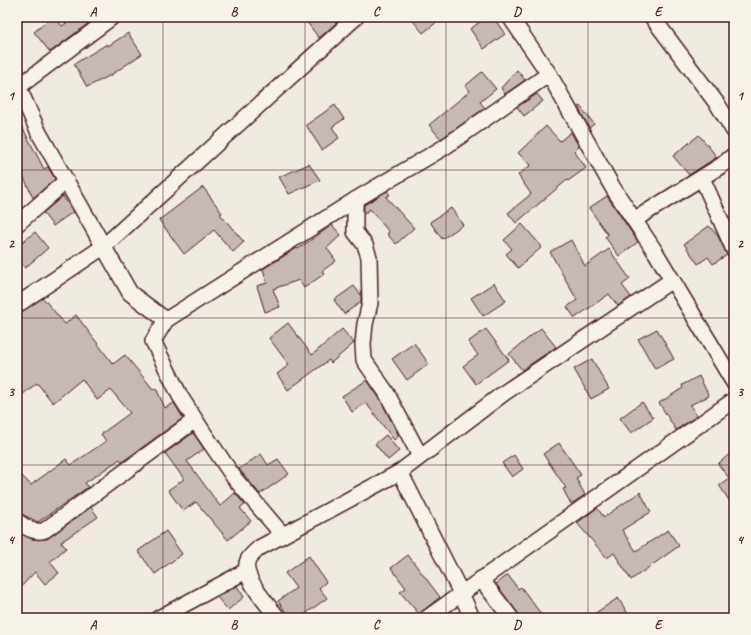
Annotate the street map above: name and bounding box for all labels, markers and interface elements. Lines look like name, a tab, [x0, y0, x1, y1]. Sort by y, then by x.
text: A	[90, 4, 98, 20]
text: B	[231, 4, 239, 20]
text: C	[373, 4, 381, 20]
text: D	[513, 4, 522, 20]
text: E	[655, 4, 664, 20]
text: 1	[8, 88, 16, 104]
text: 1	[737, 88, 745, 104]
text: 2	[8, 236, 15, 252]
text: 2	[737, 236, 744, 252]
text: 3	[8, 384, 15, 400]
text: 3	[737, 384, 744, 400]
text: 4	[8, 532, 16, 548]
text: 4	[737, 532, 745, 548]
text: A	[90, 617, 98, 633]
text: B	[231, 617, 239, 633]
text: C	[373, 617, 381, 633]
text: D	[513, 617, 522, 633]
text: E	[655, 617, 664, 633]

